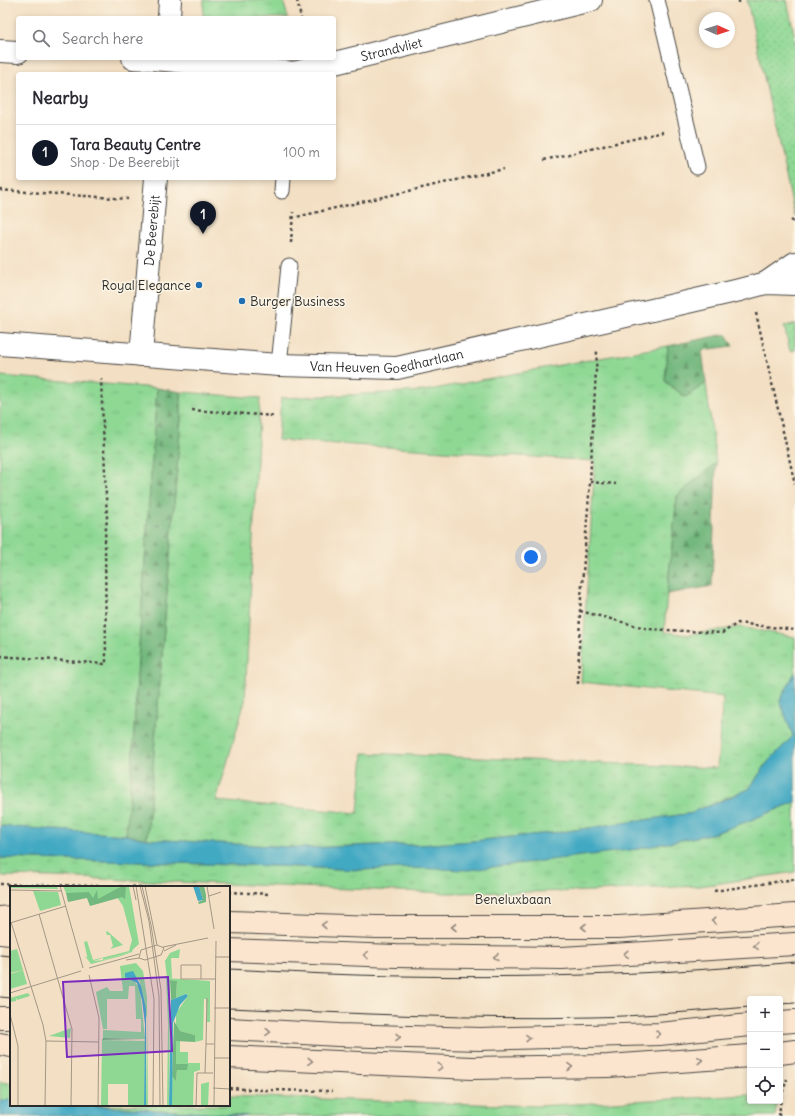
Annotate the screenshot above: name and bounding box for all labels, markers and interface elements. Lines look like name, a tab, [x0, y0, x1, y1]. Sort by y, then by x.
north arrow	[699, 12, 735, 48]
search box	[16, 16, 336, 60]
icon: search	[30, 27, 52, 49]
text: Search here	[62, 29, 143, 48]
street label: Strandvliet	[359, 33, 424, 65]
text: Nearby	[32, 87, 88, 109]
text: Tara Beauty Centre	[70, 135, 201, 154]
text: 1	[42, 144, 48, 161]
text: 100 m	[283, 144, 320, 161]
text: Shop · De Beerebijt	[70, 154, 180, 171]
street label: De Beerebijt	[140, 194, 163, 267]
pin: 1	[190, 201, 216, 234]
place label: Royal Elegance	[102, 277, 191, 294]
marker: Royal Elegance	[194, 280, 204, 290]
place label: Burger Business	[250, 293, 345, 310]
marker: Burger Business	[237, 296, 247, 306]
street label: Van Heuven Goedhartlaan	[310, 345, 465, 377]
your location	[521, 547, 541, 567]
inset map	[10, 886, 230, 1106]
street label: Beneluxbaan	[475, 891, 552, 908]
one-way arrow	[711, 916, 717, 925]
one-way arrow	[321, 921, 327, 929]
one-way arrow	[451, 923, 457, 931]
one-way arrow	[581, 923, 587, 931]
one-way arrow	[753, 942, 759, 951]
one-way arrow	[623, 949, 629, 958]
one-way arrow	[363, 950, 369, 959]
one-way arrow	[493, 953, 499, 961]
map controls	[747, 996, 783, 1104]
button: +	[747, 996, 783, 1032]
one-way arrow	[265, 1027, 271, 1036]
one-way arrow	[655, 1029, 661, 1038]
button: −	[747, 1032, 783, 1068]
one-way arrow	[395, 1033, 401, 1041]
one-way arrow	[525, 1034, 531, 1042]
one-way arrow	[697, 1055, 703, 1064]
one-way arrow	[307, 1057, 313, 1065]
one-way arrow	[437, 1062, 443, 1071]
one-way arrow	[567, 1063, 573, 1071]
button: locate	[747, 1068, 783, 1104]

